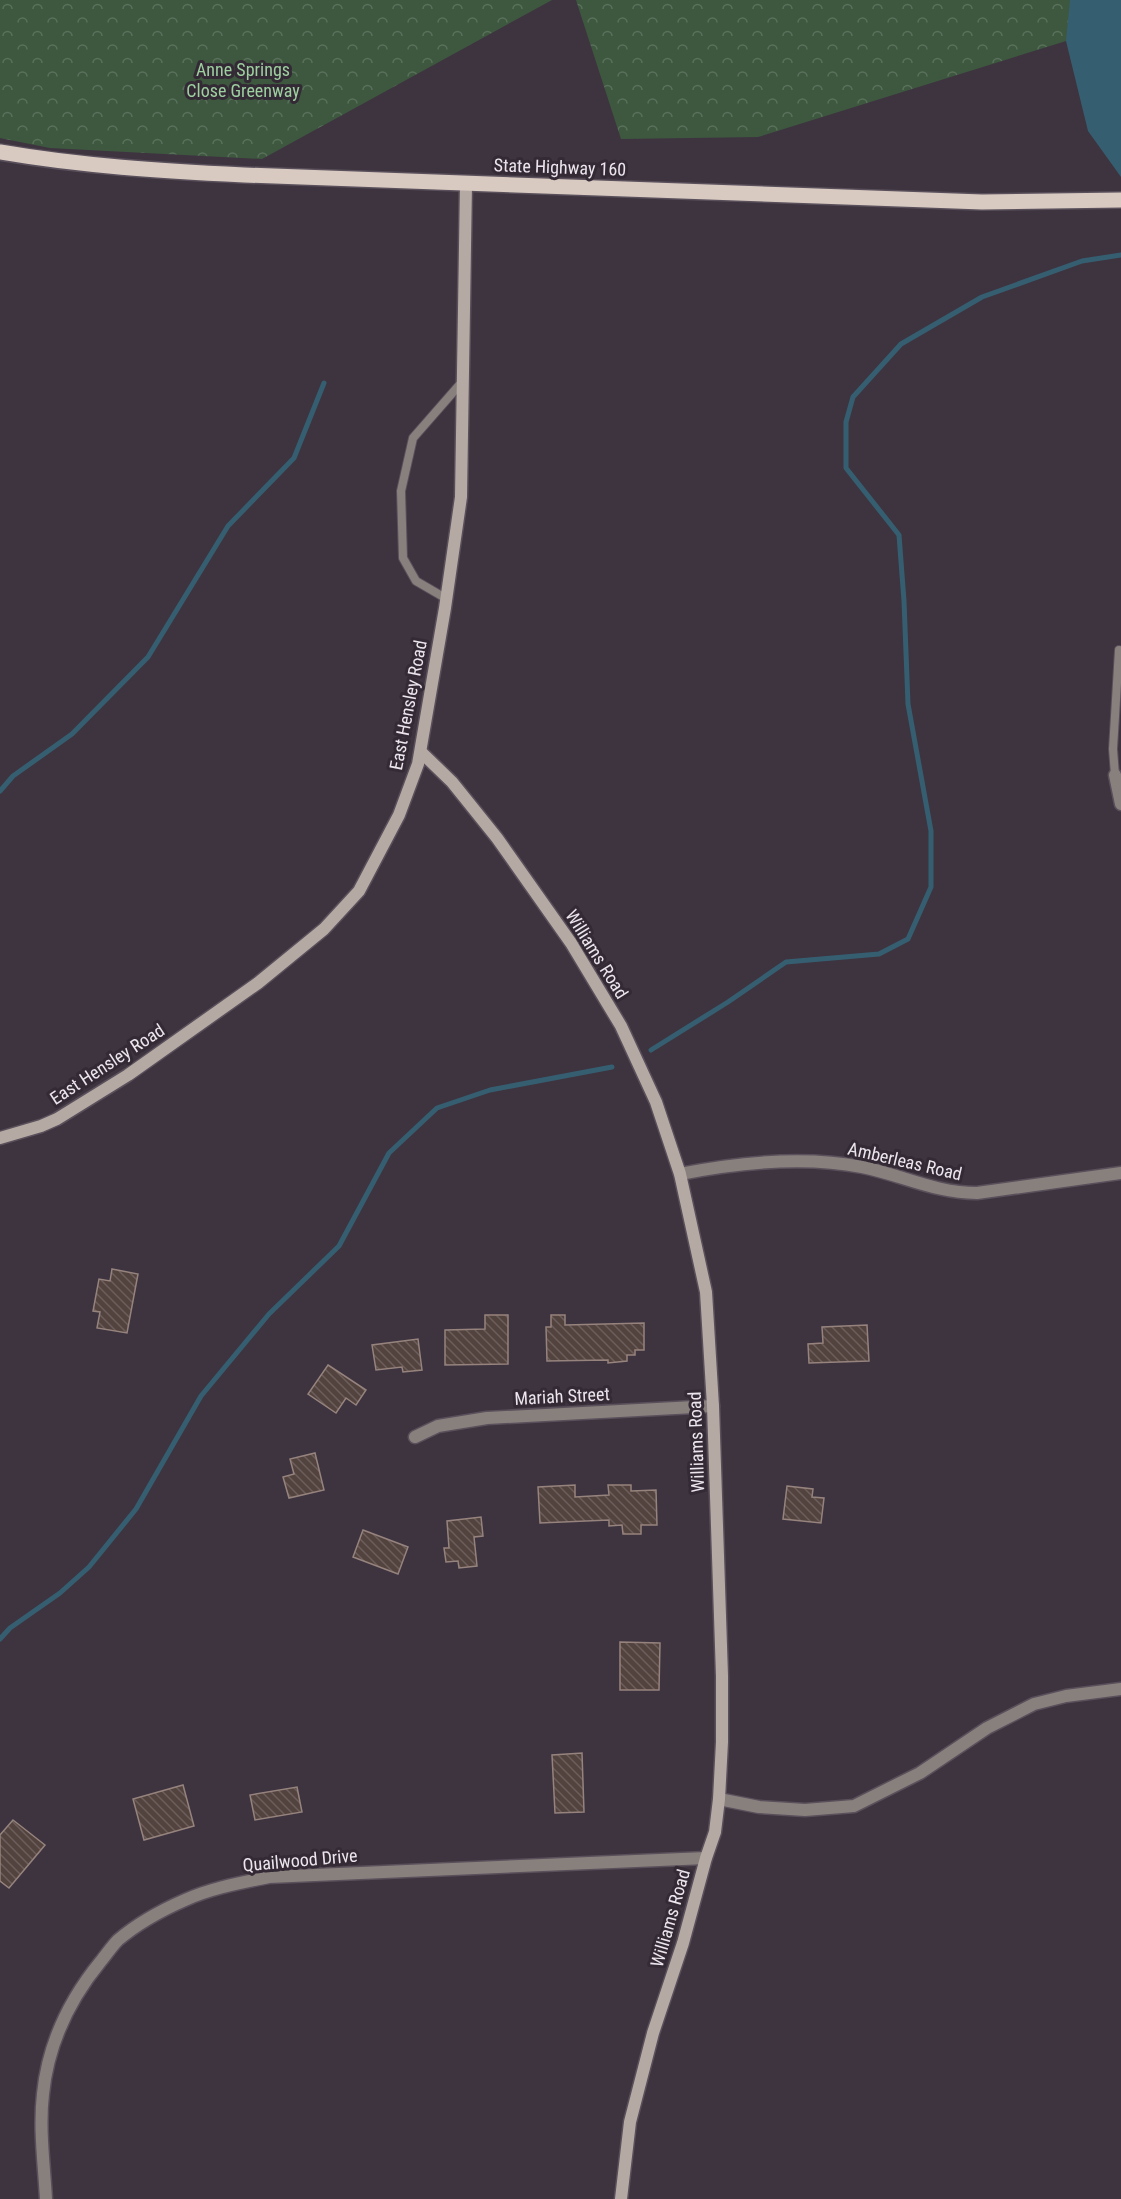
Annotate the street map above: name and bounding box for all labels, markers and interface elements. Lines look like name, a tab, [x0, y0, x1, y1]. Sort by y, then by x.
park label: Anne Springs Close Greenway	[186, 59, 300, 101]
street label: State Highway 160	[493, 154, 627, 180]
street label: East Hensley Road	[385, 638, 431, 772]
street label: Williams Road	[561, 906, 633, 1002]
street label: East Hensley Road	[46, 1019, 168, 1109]
street label: Amberleas Road	[846, 1138, 964, 1184]
street label: Mariah Street	[514, 1383, 610, 1409]
street label: Williams Road	[684, 1391, 708, 1493]
street label: Quailwood Drive	[242, 1845, 358, 1875]
street label: Williams Road	[646, 1867, 694, 1969]

